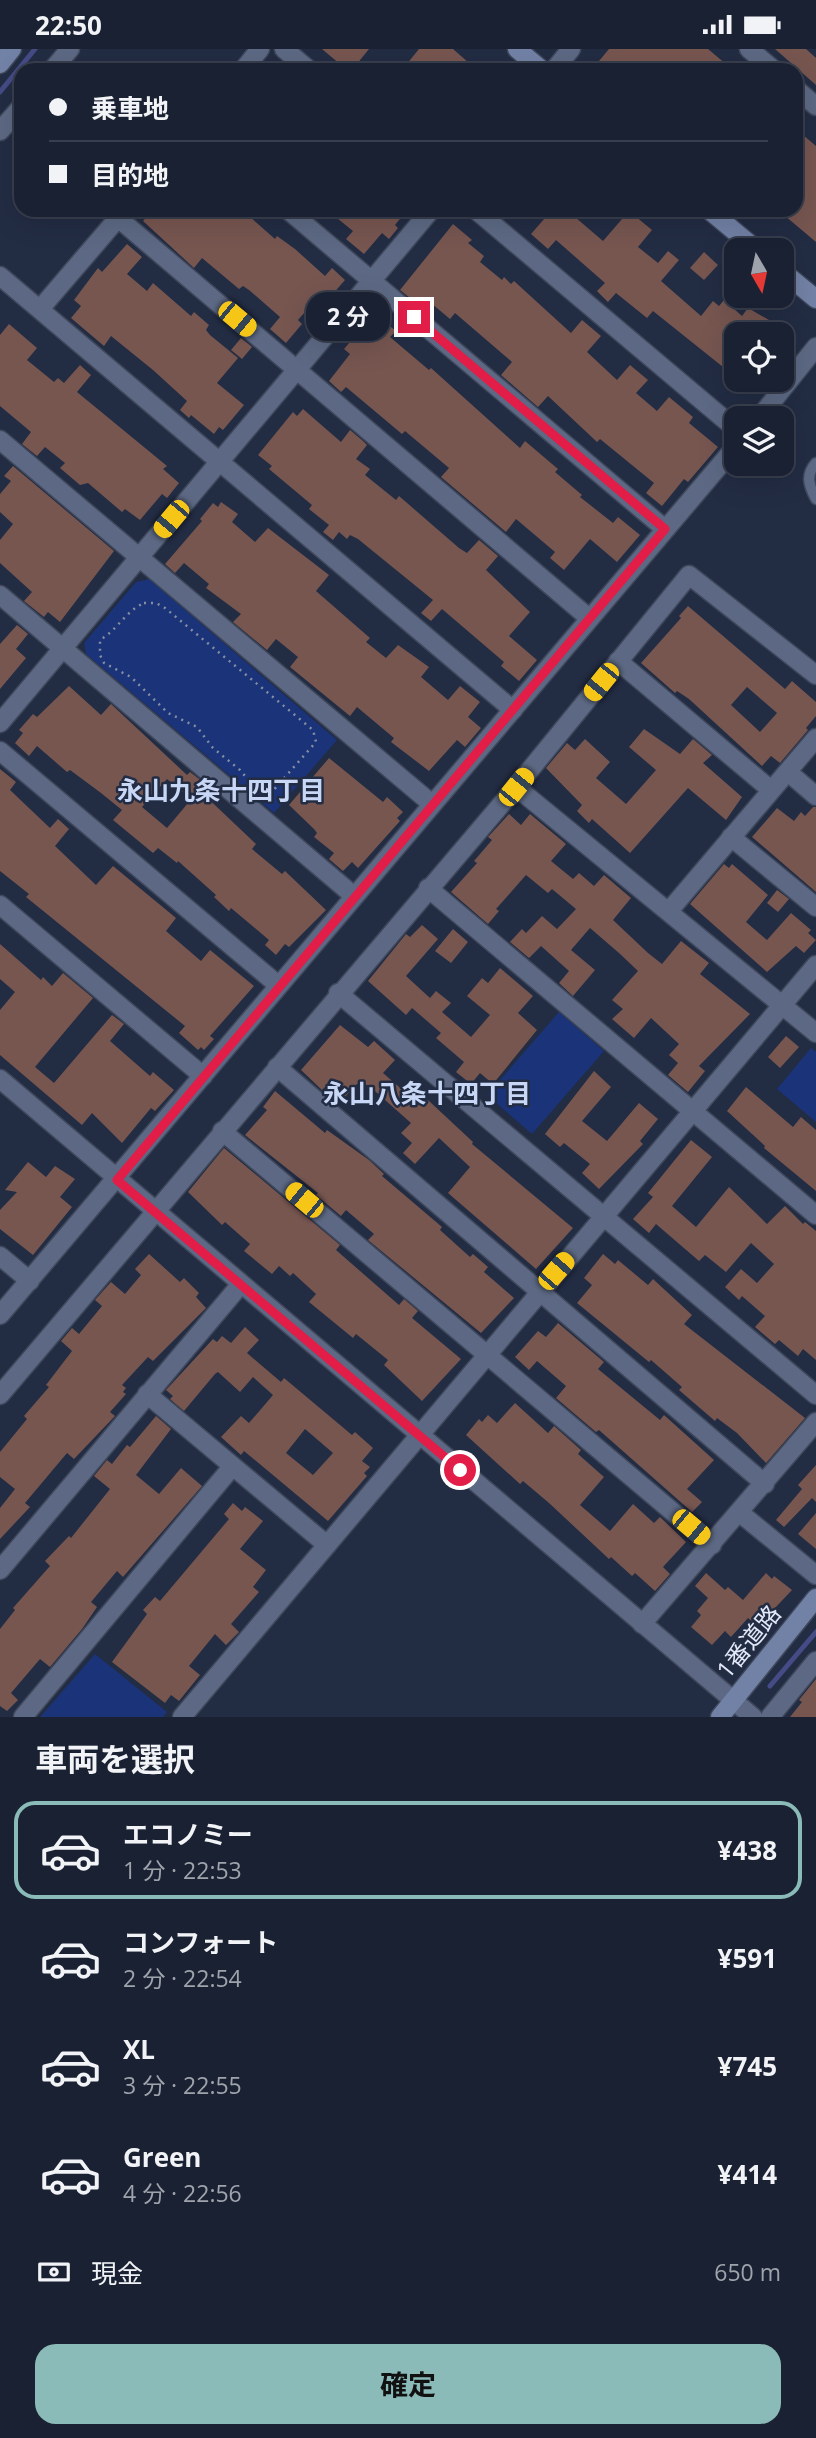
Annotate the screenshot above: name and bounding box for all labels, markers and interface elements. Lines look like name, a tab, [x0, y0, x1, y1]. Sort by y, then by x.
text: 22:50	[35, 7, 102, 43]
text: 乗車地	[91, 90, 169, 126]
text: 目的地	[91, 157, 169, 193]
north arrow	[724, 238, 794, 308]
map controls	[724, 238, 794, 476]
callout: 2 分	[306, 293, 390, 341]
car	[215, 297, 260, 341]
text: 2 分	[327, 300, 369, 332]
route end	[398, 301, 430, 333]
button: locate	[724, 322, 794, 392]
button: layers	[724, 406, 794, 476]
car	[150, 496, 193, 542]
car	[580, 659, 623, 705]
car	[495, 764, 538, 810]
district label: 永山九条十四丁目	[117, 772, 325, 808]
district label: 永山八条十四丁目	[323, 1075, 531, 1111]
car	[282, 1178, 327, 1222]
car	[535, 1248, 578, 1294]
route start	[444, 1454, 476, 1486]
car	[669, 1505, 714, 1549]
street label: 1番道路	[708, 1597, 788, 1685]
text: 車両を選択	[35, 1737, 195, 1780]
text: エコノミー	[123, 1816, 253, 1852]
icon: car	[39, 1819, 102, 1882]
text: ¥438	[718, 1832, 777, 1868]
text: 1 分 · 22:53	[123, 1854, 242, 1886]
text: コンフォート	[123, 1924, 278, 1960]
icon: car	[39, 1927, 102, 1990]
text: ¥591	[718, 1940, 777, 1976]
text: 2 分 · 22:54	[123, 1962, 242, 1994]
text: XL	[123, 2031, 155, 2067]
icon: car	[39, 2035, 102, 2098]
text: ¥745	[718, 2048, 777, 2084]
text: 3 分 · 22:55	[123, 2069, 242, 2101]
text: Green	[123, 2139, 201, 2175]
icon: car	[39, 2143, 102, 2206]
text: ¥414	[718, 2156, 777, 2192]
text: 4 分 · 22:56	[123, 2177, 242, 2209]
icon: cash	[35, 2253, 73, 2291]
text: 現金	[91, 2255, 143, 2291]
text: 650 m	[714, 2256, 781, 2288]
button: 確定	[35, 2344, 781, 2424]

